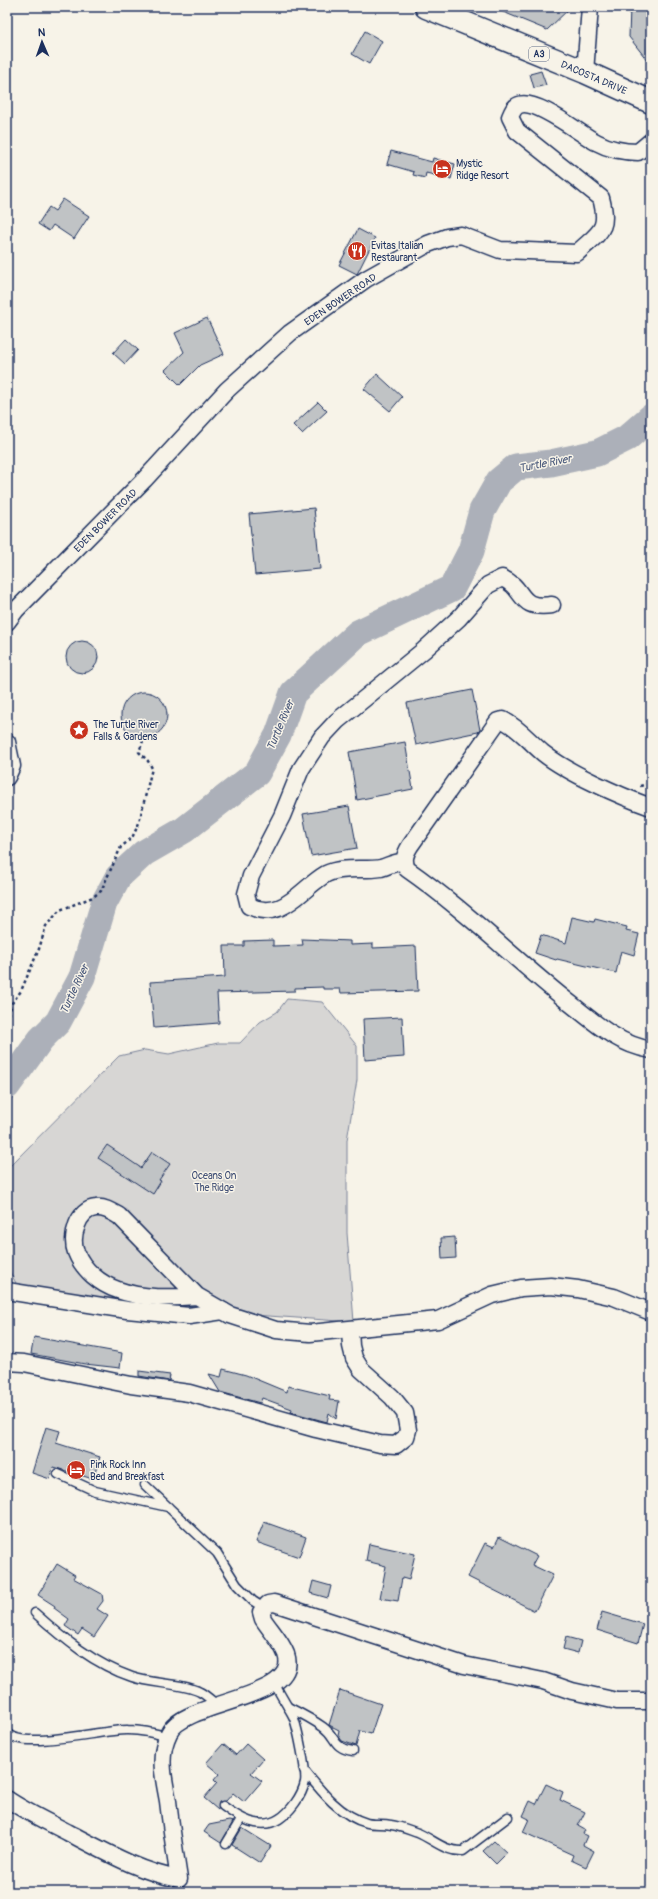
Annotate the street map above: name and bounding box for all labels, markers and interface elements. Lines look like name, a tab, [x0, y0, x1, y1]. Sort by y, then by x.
north arrow	[22, 22, 62, 62]
text: N	[38, 26, 46, 39]
road number: A3	[529, 47, 549, 61]
street label: DACOSTA DRIVE	[559, 59, 628, 97]
hotel icon: Mystic Ridge Resort	[431, 158, 453, 180]
place label: Mystic Ridge Resort	[456, 158, 510, 182]
restaurant icon: Evitas Italian Restaurant	[346, 240, 368, 262]
place label: Evitas Italian Restaurant	[371, 240, 424, 264]
street label: EDEN BOWER ROAD	[302, 271, 379, 328]
water label: Turtle River	[518, 452, 574, 475]
street label: EDEN BOWER ROAD	[72, 487, 140, 555]
water label: Turtle River	[264, 696, 298, 752]
place icon: The Turtle River Falls & Gardens	[68, 719, 90, 741]
place label: The Turtle River Falls & Gardens	[93, 719, 159, 743]
water label: Turtle River	[57, 961, 92, 1016]
park label: Oceans On The Ridge	[192, 1170, 237, 1194]
hotel icon: Pink Rock Inn Bed and Breakfast	[65, 1459, 87, 1481]
place label: Pink Rock Inn Bed and Breakfast	[90, 1459, 165, 1483]

